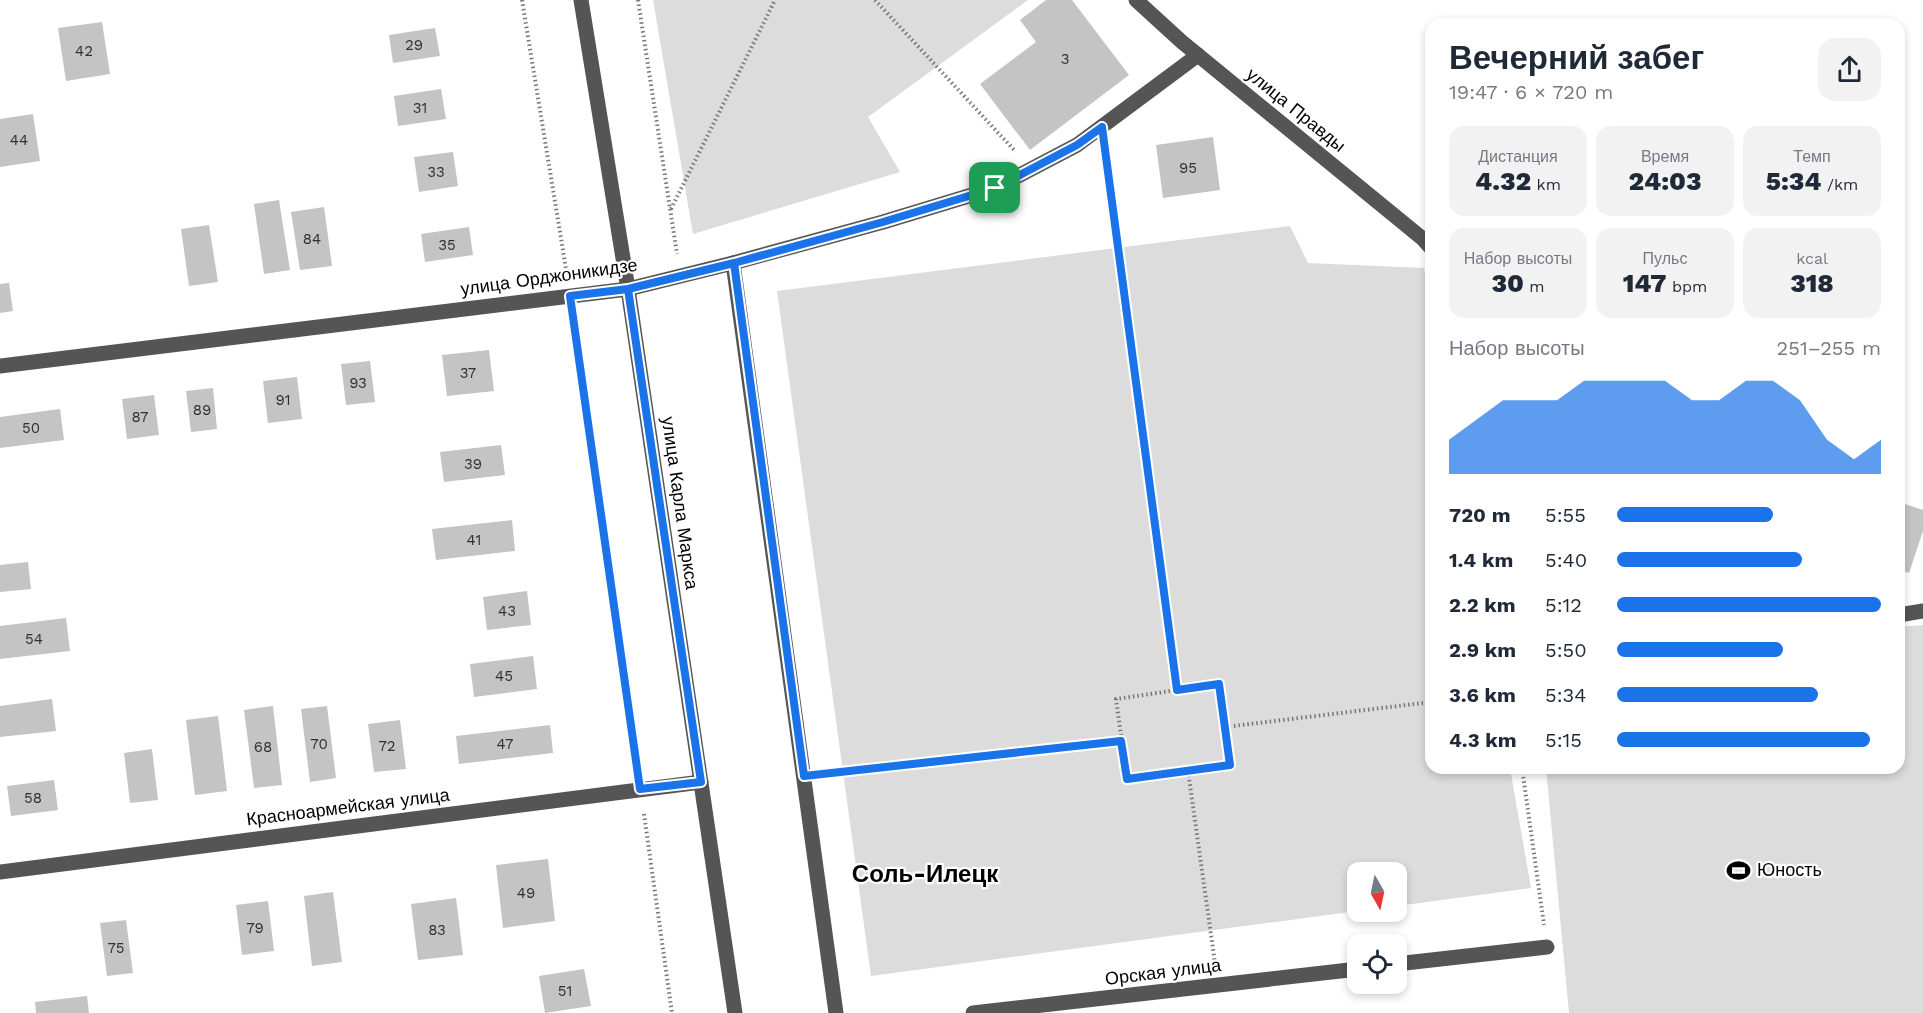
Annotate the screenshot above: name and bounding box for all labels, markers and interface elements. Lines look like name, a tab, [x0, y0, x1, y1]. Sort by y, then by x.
house number: 29	[405, 36, 423, 54]
text: Вечерний забег	[1449, 38, 1704, 77]
button: share	[1818, 38, 1881, 101]
house number: 42	[75, 42, 93, 60]
house number: 3	[1061, 50, 1069, 68]
street label: улица Правды	[1243, 63, 1350, 156]
text: 19:47 · 6 × 720 m	[1449, 80, 1613, 104]
house number: 31	[413, 99, 427, 117]
house number: 44	[10, 131, 28, 149]
text: Дистанция	[1478, 147, 1558, 166]
text: Время	[1641, 147, 1689, 166]
text: Темп	[1793, 147, 1831, 166]
house number: 95	[1179, 159, 1197, 177]
pin	[969, 162, 1020, 213]
house number: 33	[427, 163, 445, 181]
text: 4.32	[1475, 166, 1531, 196]
text: 24:03	[1629, 166, 1701, 196]
text: 5:34	[1766, 166, 1821, 196]
icon: arrive	[978, 171, 1011, 204]
text: km	[1531, 175, 1561, 194]
text: /km	[1821, 175, 1858, 194]
house number: 84	[303, 230, 321, 248]
house number: 35	[438, 236, 456, 254]
text: Набор высоты	[1464, 249, 1572, 268]
text: Пульс	[1643, 249, 1687, 268]
text: kcal	[1796, 249, 1828, 268]
street label: улица Орджоникидзе	[459, 254, 639, 299]
text: 30	[1491, 268, 1524, 298]
text: 147	[1623, 268, 1666, 298]
text: 318	[1790, 268, 1834, 298]
text: m	[1524, 277, 1545, 296]
text: bpm	[1666, 277, 1707, 296]
text: Набор высоты	[1449, 336, 1585, 360]
text: 251–255 m	[1777, 336, 1881, 360]
house number: 37	[460, 364, 476, 382]
house number: 93	[349, 374, 367, 392]
house number: 91	[275, 391, 291, 409]
house number: 89	[193, 401, 211, 419]
house number: 87	[131, 408, 149, 426]
street label: улица Карла Маркса	[658, 415, 703, 592]
house number: 50	[22, 419, 40, 437]
house number: 39	[464, 455, 482, 473]
text: 720 m	[1449, 503, 1511, 527]
text: 5:55	[1545, 503, 1586, 527]
house number: 41	[467, 531, 481, 549]
text: 1.4 km	[1449, 548, 1513, 572]
text: 5:40	[1545, 548, 1587, 572]
text: 2.2 km	[1449, 593, 1516, 617]
text: 5:12	[1545, 593, 1582, 617]
house number: 43	[498, 602, 516, 620]
house number: 54	[25, 630, 43, 648]
text: 2.9 km	[1449, 638, 1516, 662]
text: 5:50	[1545, 638, 1587, 662]
house number: 45	[495, 667, 513, 685]
text: 3.6 km	[1449, 683, 1516, 707]
text: 5:34	[1545, 683, 1586, 707]
text: 4.3 km	[1449, 728, 1516, 752]
text: 5:15	[1545, 728, 1582, 752]
house number: 70	[310, 735, 328, 753]
house number: 47	[497, 735, 513, 753]
house number: 72	[378, 737, 396, 755]
house number: 68	[254, 738, 272, 756]
street label: Красноармейская улица	[245, 783, 452, 829]
house number: 58	[24, 789, 42, 807]
sports icon: Юность	[1726, 857, 1752, 883]
place label: Юность	[1757, 859, 1822, 880]
district label: Соль-Илецк	[852, 860, 999, 888]
north arrow	[1347, 862, 1407, 922]
map controls	[1347, 862, 1407, 994]
house number: 49	[517, 884, 535, 902]
house number: 79	[246, 919, 264, 937]
house number: 83	[428, 921, 446, 939]
button: locate	[1347, 934, 1407, 994]
house number: 75	[107, 939, 125, 957]
street label: Орская улица	[1104, 954, 1223, 989]
house number: 51	[558, 982, 572, 1000]

